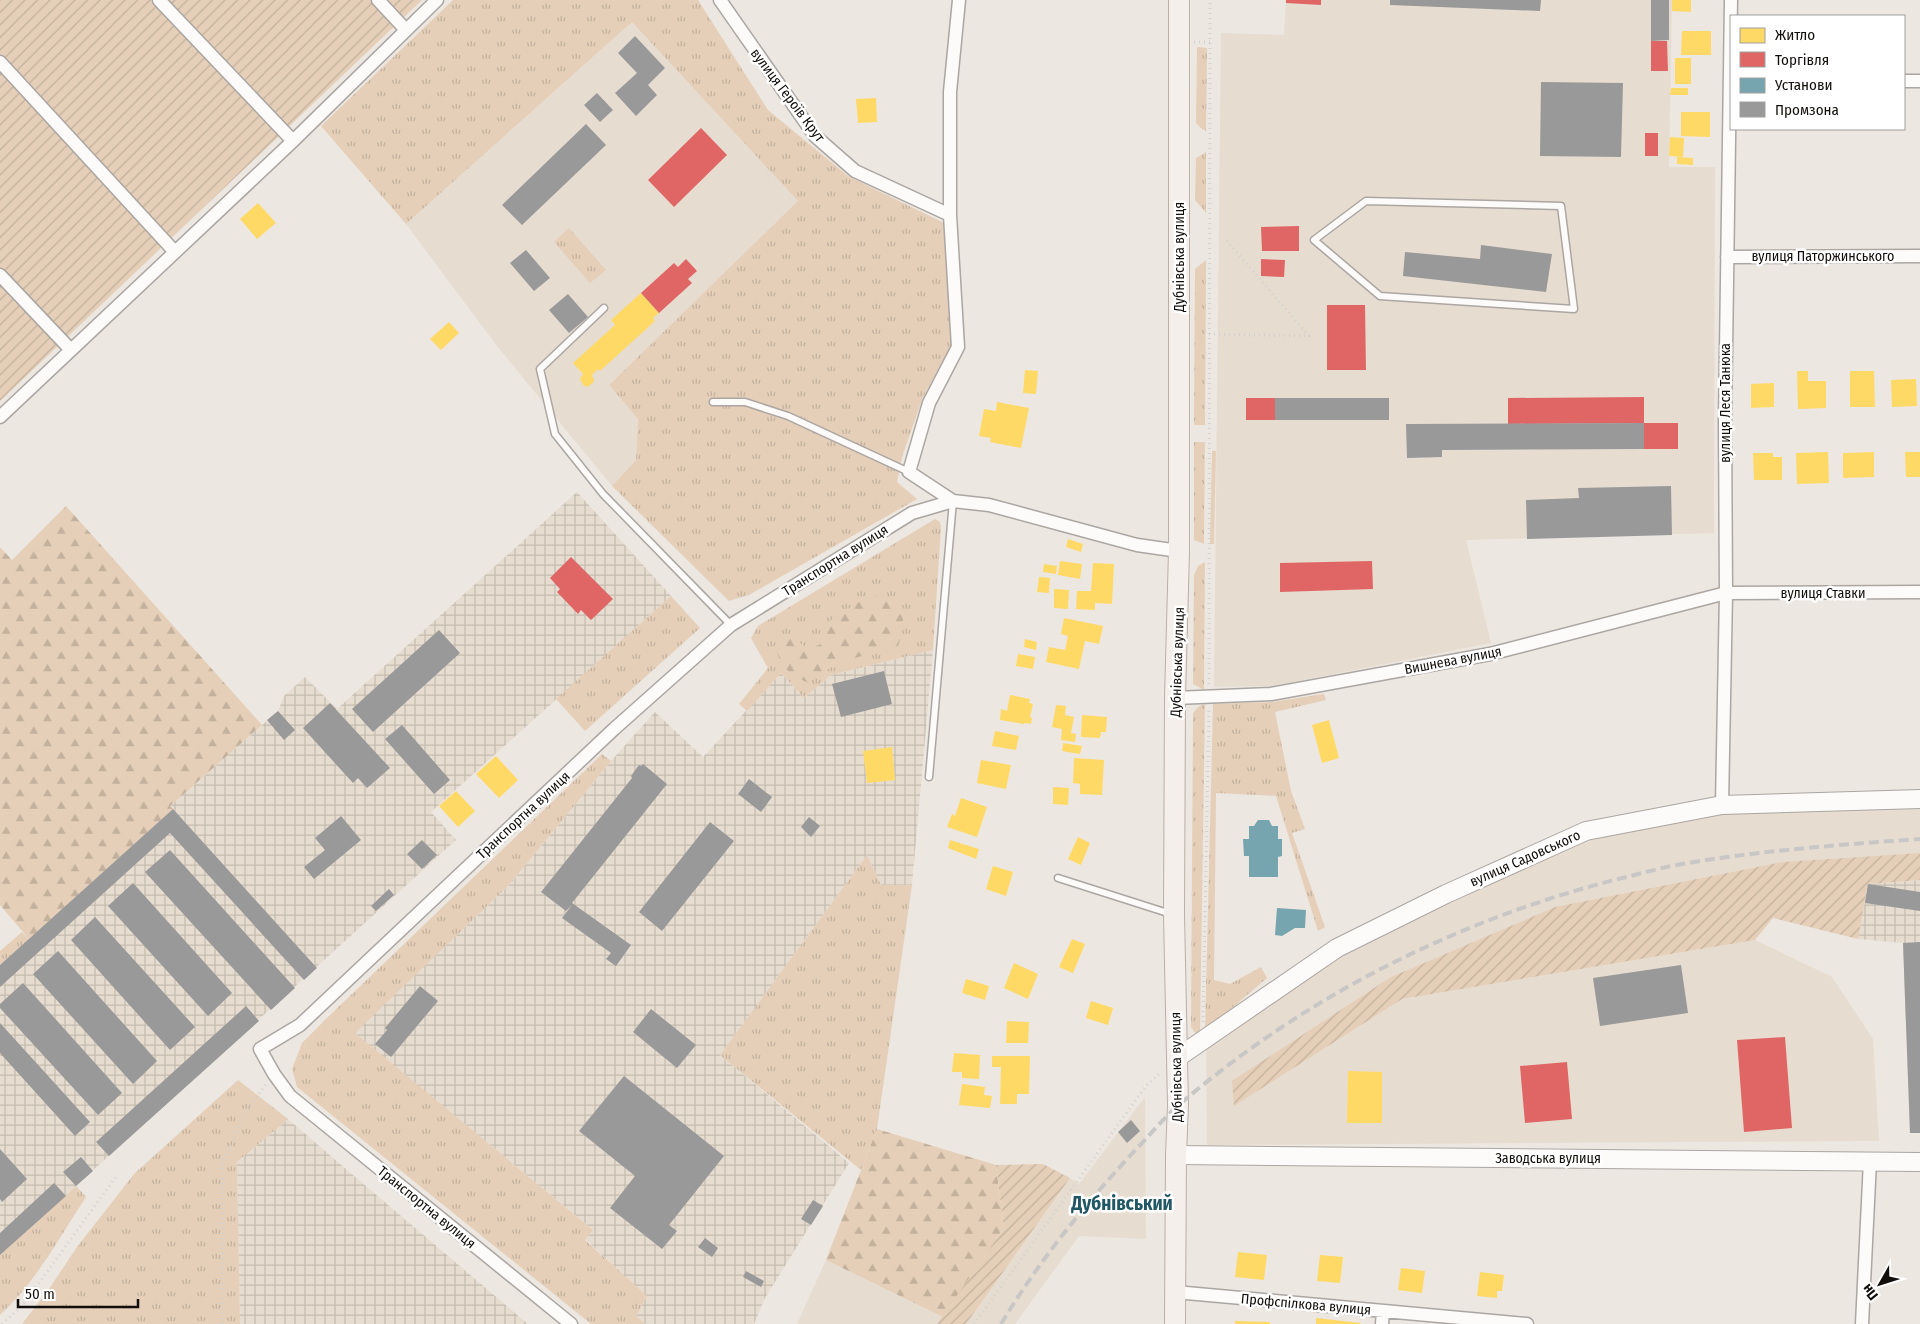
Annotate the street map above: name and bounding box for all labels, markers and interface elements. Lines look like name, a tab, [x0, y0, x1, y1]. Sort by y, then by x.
legend	[1730, 15, 1905, 130]
text: Житло	[1775, 26, 1815, 44]
street label: вулиця Героїв Крут	[747, 45, 828, 146]
text: Торгівля	[1775, 51, 1829, 69]
text: Установи	[1774, 76, 1833, 94]
text: Промзона	[1775, 101, 1839, 119]
street label: Дубнівська вулиця	[1171, 202, 1188, 313]
street label: вулиця Паторжинського	[1752, 248, 1894, 265]
street label: вулиця Леся Танюка	[1717, 343, 1734, 463]
street label: Транспортна вулиця	[779, 521, 891, 600]
street label: вулиця Ставки	[1781, 585, 1865, 602]
street label: Дубнівська вулиця	[1167, 607, 1188, 718]
street label: Вишнева вулиця	[1403, 643, 1503, 678]
street label: Транспортна вулиця	[473, 768, 574, 863]
street label: вулиця Садовського	[1467, 826, 1583, 890]
street label: Дубнівська вулиця	[1167, 1012, 1186, 1123]
street label: Заводська вулиця	[1495, 1150, 1601, 1167]
street label: Транспортна вулиця	[374, 1163, 479, 1252]
district label: Дубнівський	[1070, 1192, 1173, 1215]
north arrow	[1855, 1259, 1905, 1309]
scale bar	[18, 1276, 138, 1308]
text: Пн	[1859, 1280, 1882, 1303]
text: 50 m	[25, 1285, 55, 1303]
street label: Профспілкова вулиця	[1240, 1290, 1372, 1319]

